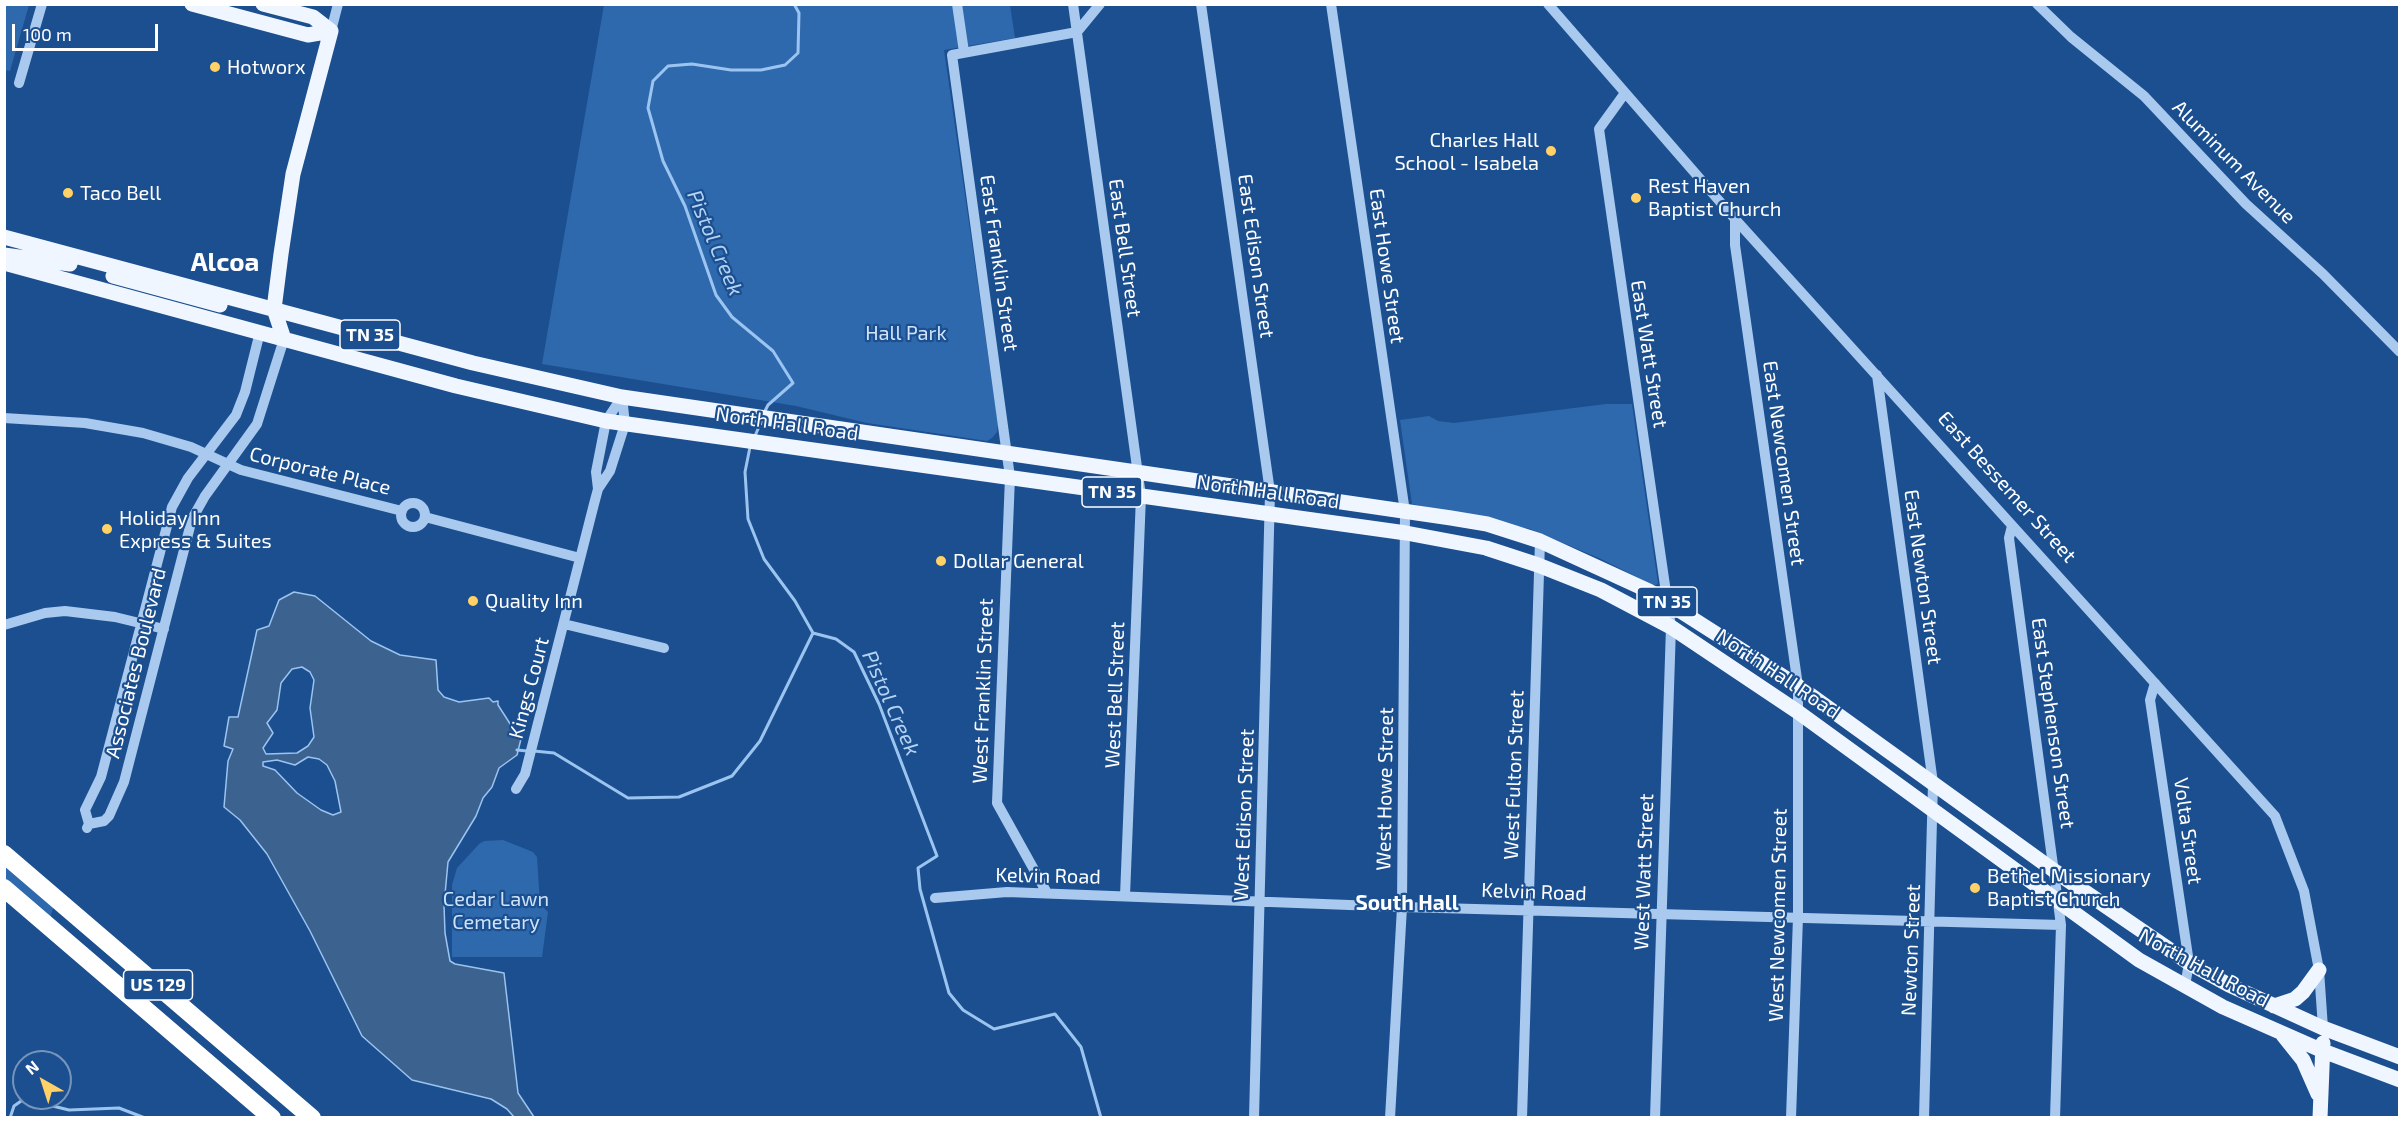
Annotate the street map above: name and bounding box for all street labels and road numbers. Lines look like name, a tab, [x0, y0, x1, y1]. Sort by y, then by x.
street label: Aluminum Avenue	[2167, 95, 2301, 229]
street label: East Franklin Street	[975, 173, 1023, 353]
street label: East Edison Street	[1233, 173, 1279, 339]
street label: East Bell Street	[1103, 177, 1147, 319]
street label: East Howe Street	[1364, 187, 1410, 345]
street label: East Watt Street	[1625, 278, 1673, 430]
road number: TN 35	[340, 320, 400, 350]
street label: East Newcomen Street	[1758, 359, 1810, 567]
street label: North Hall Road	[714, 402, 860, 446]
street label: East Bessemer Street	[1933, 407, 2081, 567]
street label: Corporate Place	[247, 442, 393, 500]
street label: North Hall Road	[1195, 470, 1341, 514]
road number: TN 35	[1082, 477, 1142, 507]
street label: East Newton Street	[1899, 488, 1947, 666]
street label: Associates Boulevard	[101, 565, 171, 761]
road number: TN 35	[1637, 587, 1697, 617]
street label: West Franklin Street	[968, 598, 998, 784]
street label: East Stephenson Street	[2026, 616, 2080, 830]
street label: West Bell Street	[1100, 621, 1130, 769]
street label: North Hall Road	[1712, 624, 1844, 724]
street label: Kings Court	[504, 635, 554, 741]
street label: West Fulton Street	[1499, 690, 1529, 860]
street label: West Howe Street	[1372, 707, 1398, 871]
street label: West Edison Street	[1229, 728, 1259, 902]
street label: Volta Street	[2169, 776, 2207, 886]
street label: West Watt Street	[1629, 793, 1659, 951]
street label: West Newcomen Street	[1764, 808, 1792, 1022]
street label: Kelvin Road	[995, 863, 1101, 889]
street label: Kelvin Road	[1481, 878, 1587, 906]
street label: Newton Street	[1897, 884, 1925, 1016]
street label: North Hall Road	[2135, 924, 2273, 1012]
road number: US 129	[124, 970, 192, 1000]

